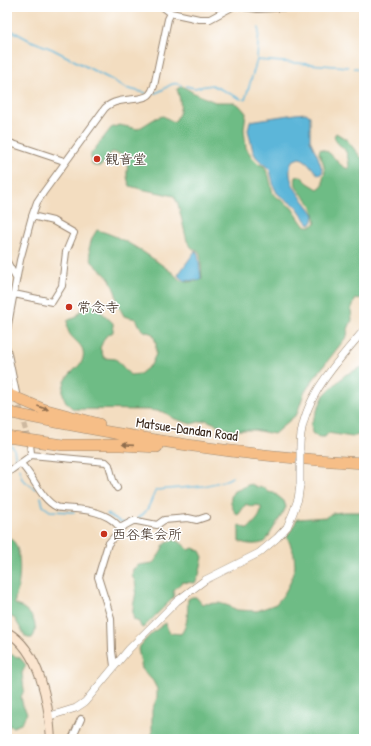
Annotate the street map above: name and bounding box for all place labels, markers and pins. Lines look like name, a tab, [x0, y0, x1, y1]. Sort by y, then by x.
place label: 観音堂	[105, 149, 147, 168]
marker: 観音堂	[92, 154, 102, 164]
place label: 常念寺	[77, 297, 119, 316]
marker: 常念寺	[64, 302, 74, 312]
place label: 西谷集会所	[112, 524, 182, 543]
marker: 西谷集会所	[99, 529, 109, 539]

